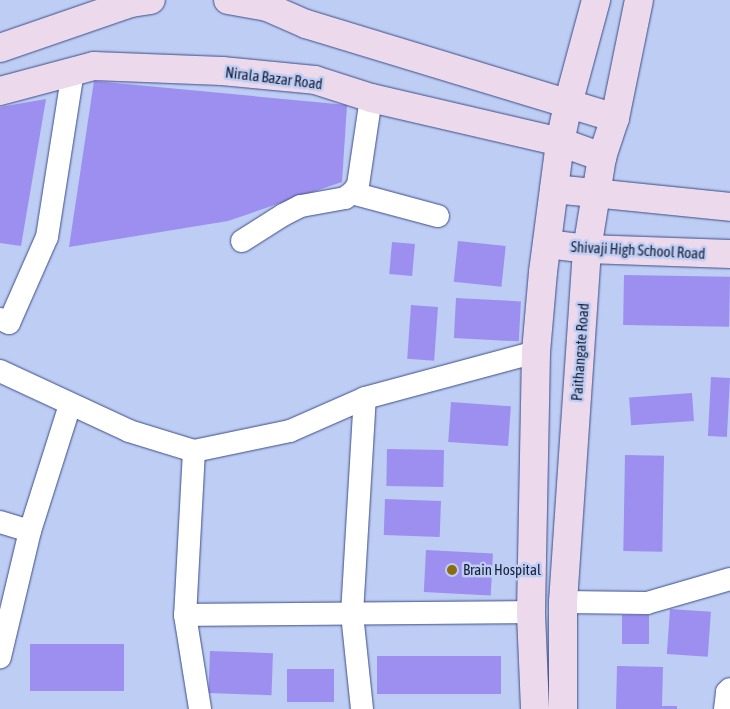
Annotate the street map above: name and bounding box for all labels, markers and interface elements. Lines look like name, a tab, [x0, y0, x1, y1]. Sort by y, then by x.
street label: Nirala Bazar Road	[224, 63, 324, 93]
street label: Shivaji High School Road	[570, 237, 706, 263]
street label: Paithangate Road	[568, 302, 592, 402]
place label: Brain Hospital	[463, 561, 541, 579]
marker: Brain Hospital	[445, 563, 459, 577]

